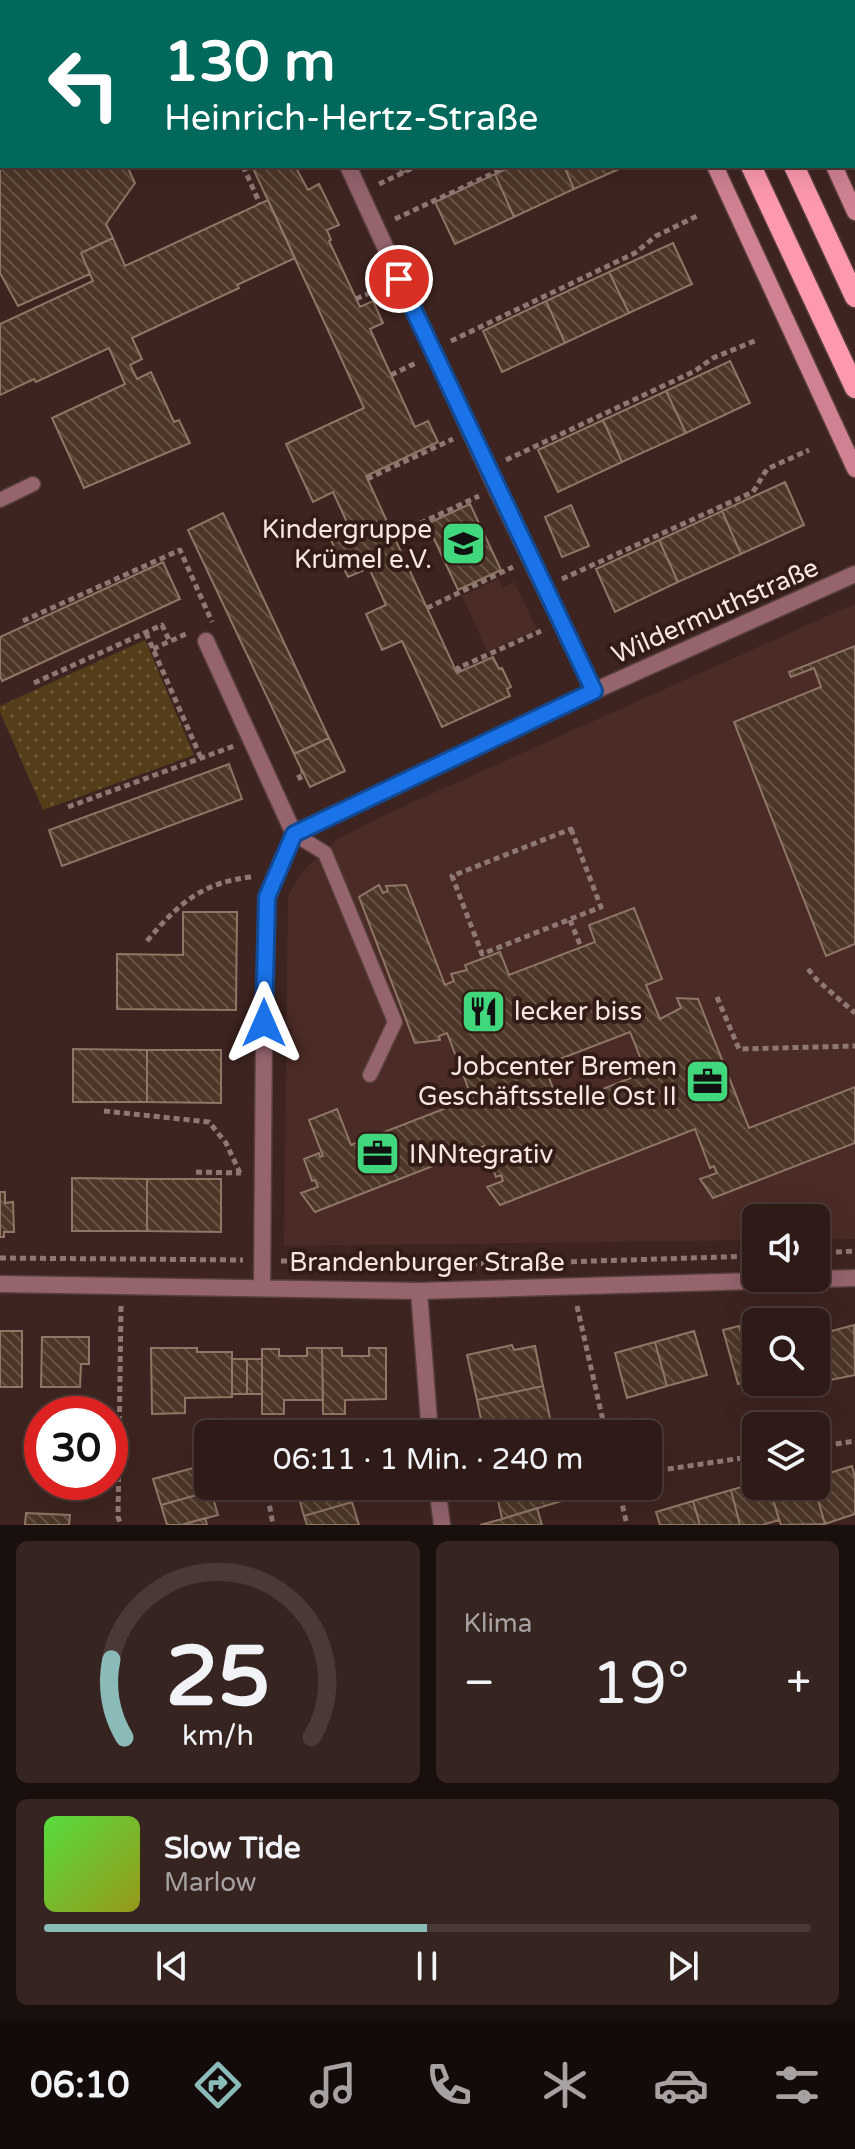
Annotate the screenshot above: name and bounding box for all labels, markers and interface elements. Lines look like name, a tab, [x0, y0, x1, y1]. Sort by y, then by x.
text: 130 m	[164, 29, 335, 96]
icon: left	[32, 32, 136, 136]
text: Heinrich-Hertz-Straße	[164, 97, 538, 140]
pin	[365, 245, 433, 313]
icon: arrive	[377, 257, 421, 301]
place label: Kindergruppe Krümel e.V.	[262, 514, 432, 575]
school or university icon: Kindergruppe Krümel e.V.	[439, 520, 487, 568]
street label: Wildermuthstraße	[607, 552, 823, 670]
position arrow	[222, 981, 306, 1065]
restaurant icon: lecker biss	[459, 987, 507, 1035]
place label: lecker biss	[514, 996, 642, 1027]
place label: Jobcenter Bremen Geschäftsstelle Ost II	[418, 1051, 677, 1112]
office icon: Jobcenter Bremen Geschäftsstelle Ost II	[684, 1057, 732, 1105]
office icon: INNtegrativ	[354, 1130, 402, 1178]
place label: INNtegrativ	[409, 1139, 553, 1170]
map controls	[742, 1204, 830, 1500]
button: sound	[742, 1204, 830, 1292]
street label: Brandenburger Straße	[289, 1247, 565, 1278]
button: search	[742, 1308, 830, 1396]
speed limit sign: 30	[24, 1396, 128, 1500]
button: layers	[742, 1412, 830, 1500]
text: 06:11 · 1 Min. · 240 m	[273, 1441, 583, 1478]
text: Klima	[464, 1608, 532, 1639]
text: 25	[166, 1628, 270, 1728]
text: 19°	[592, 1648, 690, 1720]
text: −	[464, 1657, 495, 1710]
text: +	[786, 1657, 811, 1710]
text: km/h	[182, 1719, 254, 1753]
text: Slow Tide	[164, 1830, 301, 1867]
text: Marlow	[164, 1867, 256, 1898]
icon: previous	[150, 1944, 194, 1988]
icon: pause	[405, 1944, 449, 1988]
icon: next	[661, 1944, 705, 1988]
icon: directions	[190, 2057, 246, 2113]
icon: music	[305, 2057, 361, 2113]
icon: phone	[421, 2057, 477, 2113]
icon: climate	[537, 2057, 593, 2113]
icon: car	[653, 2057, 709, 2113]
icon: filters	[769, 2057, 825, 2113]
text: 06:10	[30, 2064, 130, 2107]

